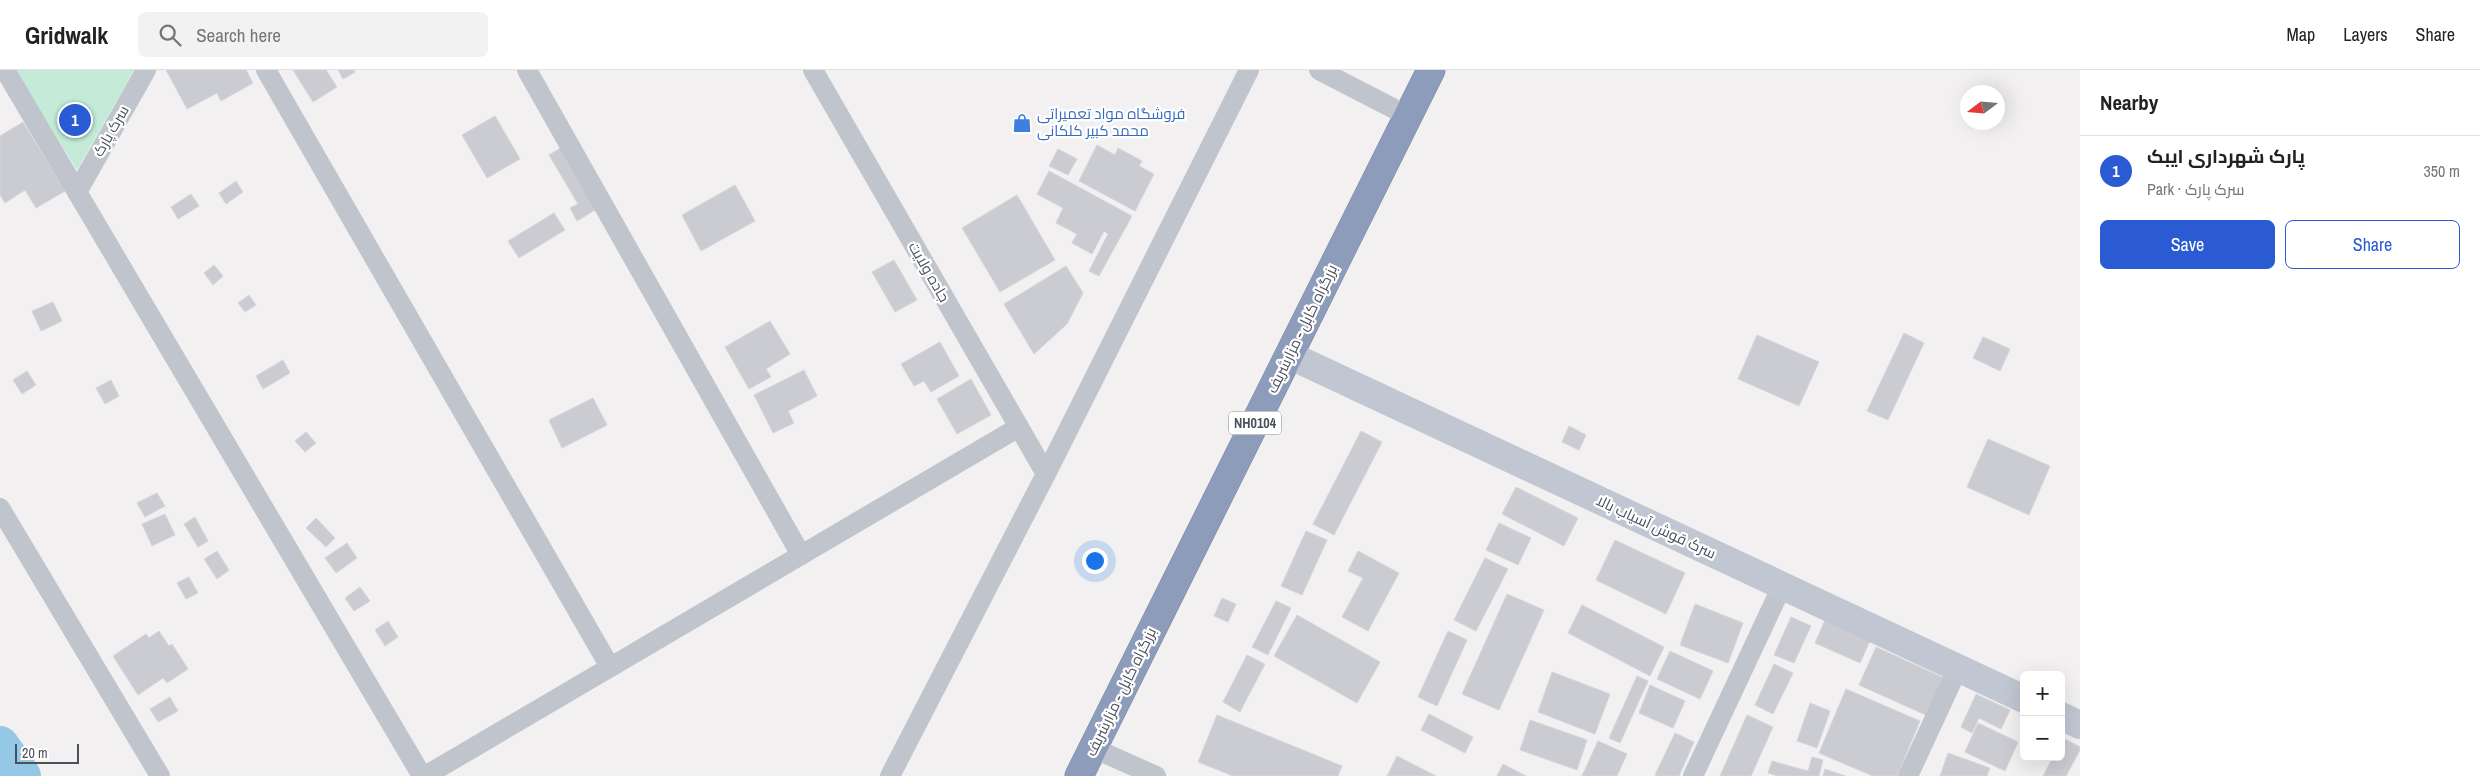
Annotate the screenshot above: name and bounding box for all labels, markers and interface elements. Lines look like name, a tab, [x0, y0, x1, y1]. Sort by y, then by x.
search box	[138, 12, 488, 57]
text: Gridwalk	[25, 19, 108, 51]
icon: search	[156, 21, 184, 49]
text: Search here	[196, 22, 281, 48]
text: Map	[2287, 22, 2315, 47]
text: Layers	[2343, 22, 2388, 47]
text: Share	[2416, 22, 2455, 47]
north arrow	[1960, 85, 2005, 130]
text: Nearby	[2100, 88, 2158, 117]
pin: 1	[59, 101, 91, 139]
street label: سرک پارک	[87, 101, 134, 160]
place label: فروشگاه مواد تعمیراتی محمد کبیر کلکانی	[1037, 103, 1185, 141]
shop icon: فروشگاه مواد تعمیراتی محمد کبیر کلکانی	[1011, 112, 1033, 134]
text: پارک شهرداری ایبک	[2147, 143, 2305, 169]
text: 1	[2112, 160, 2120, 182]
text: 350 m	[2424, 160, 2460, 182]
text: Park · سرک پارک	[2147, 178, 2245, 200]
button: Save	[2100, 220, 2275, 269]
button: Share	[2285, 220, 2460, 269]
street label: جاده ولایت	[904, 238, 955, 306]
street label: بزرگراه کابل - مزارشریف	[1261, 261, 1342, 397]
road number: NH0104	[1229, 412, 1281, 434]
street label: سرک قوش آسیاب بالا	[1593, 490, 1719, 563]
your location	[1082, 548, 1108, 574]
street label: بزرگراه کابل - مزارشریف	[1080, 624, 1161, 760]
map controls	[2020, 671, 2065, 761]
button: +	[2020, 671, 2065, 716]
button: −	[2020, 716, 2065, 761]
scale bar	[15, 741, 79, 764]
text: 20 m	[22, 744, 48, 762]

